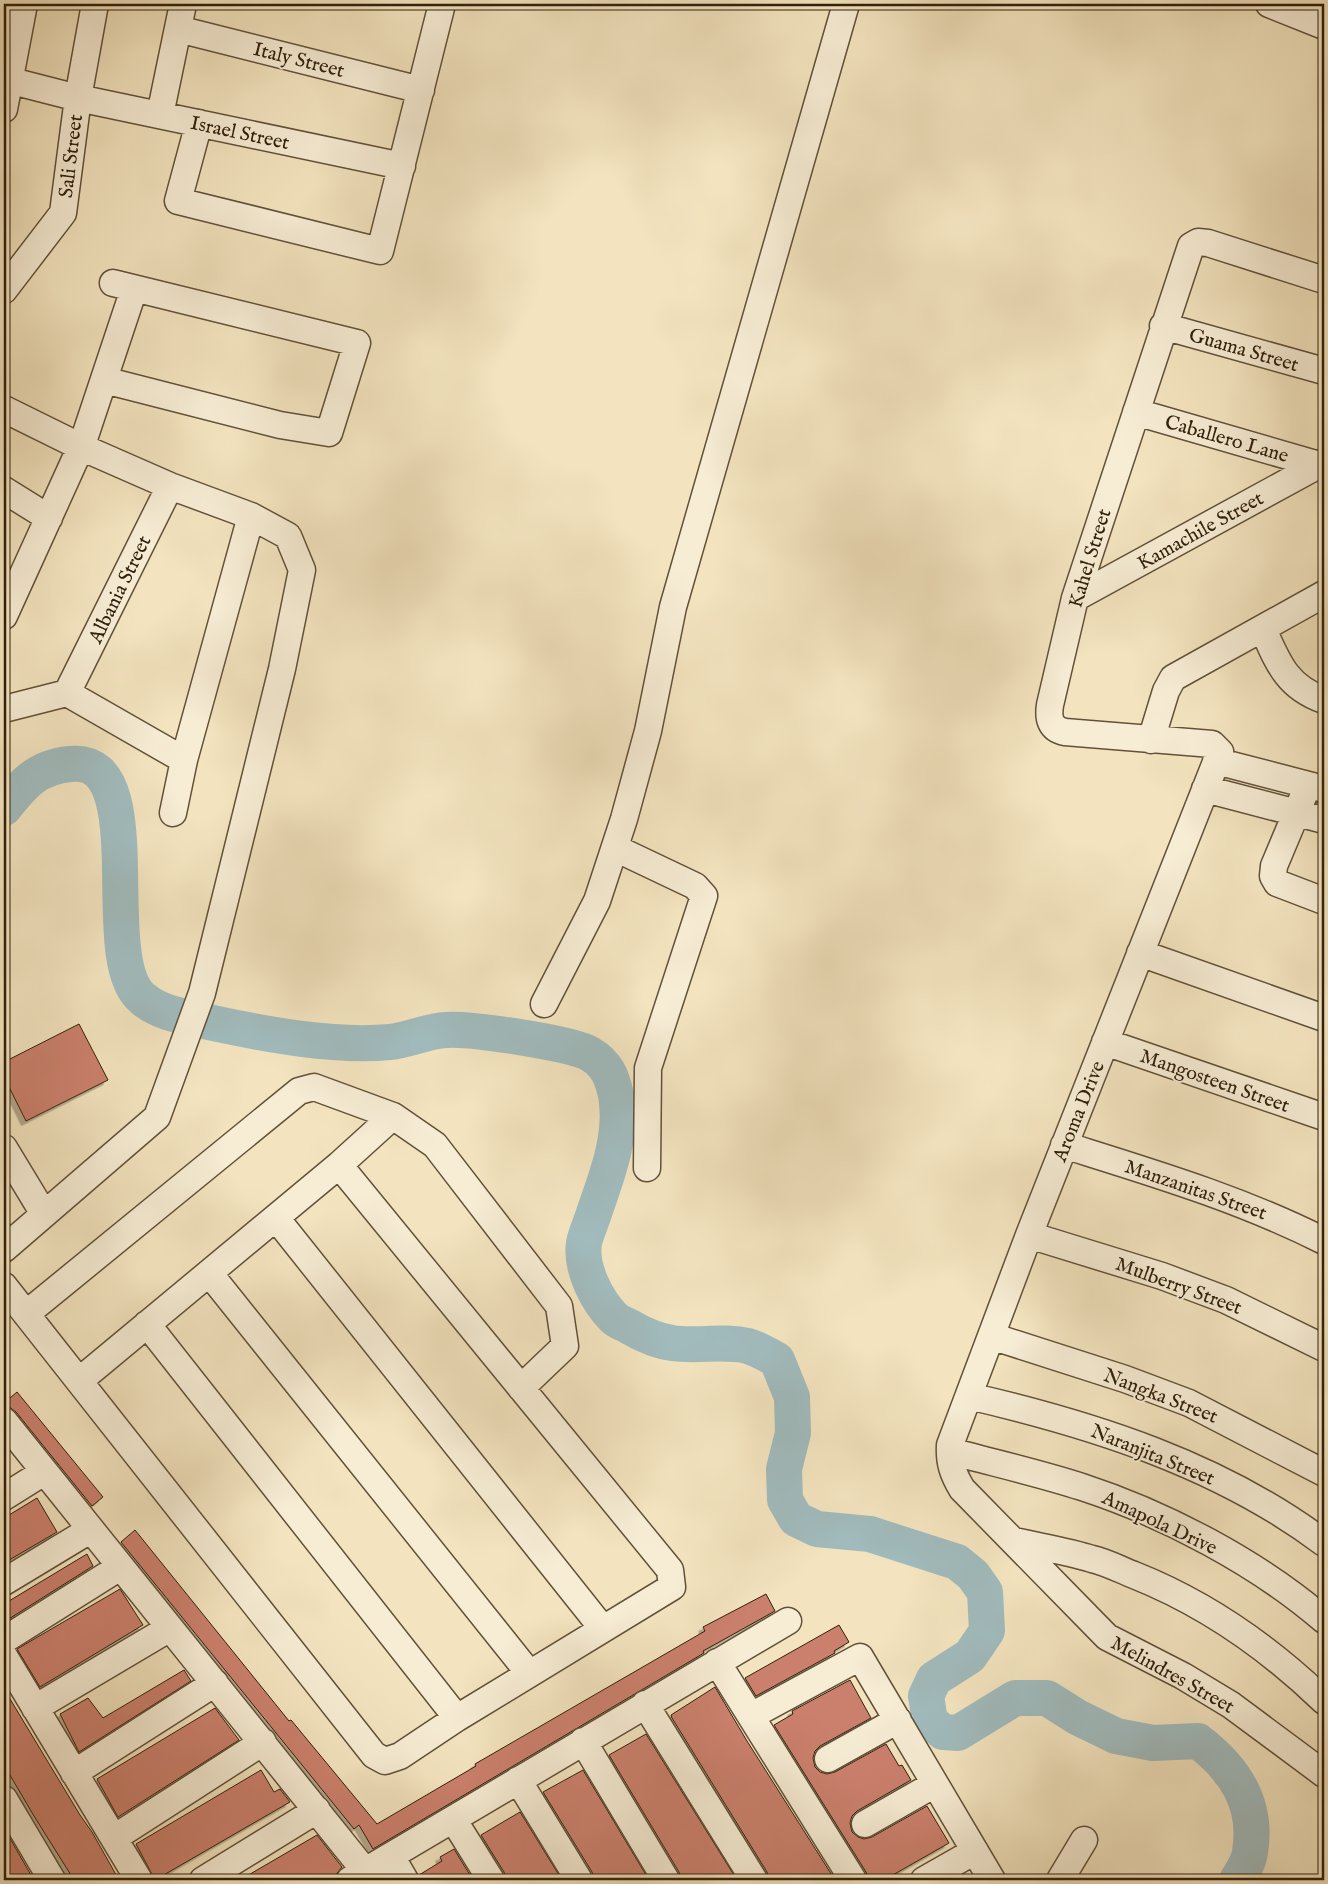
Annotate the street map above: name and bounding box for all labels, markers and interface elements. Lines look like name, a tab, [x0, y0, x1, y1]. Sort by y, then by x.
street label: Italy Street	[250, 37, 347, 84]
street label: Israel Street	[188, 111, 291, 156]
street label: Sali Street	[54, 113, 89, 199]
street label: Guama Street	[1186, 323, 1301, 378]
street label: Caballero Lane	[1162, 410, 1291, 469]
street label: Kamachile Street	[1133, 486, 1268, 576]
street label: Kahel Street	[1064, 506, 1117, 611]
street label: Albania Street	[83, 531, 157, 649]
street label: Mangosteen Street	[1136, 1044, 1293, 1119]
street label: Aroma Drive	[1047, 1057, 1111, 1167]
street label: Manzanitas Street	[1121, 1154, 1270, 1226]
street label: Mulberry Street	[1112, 1252, 1245, 1321]
street label: Nangka Street	[1100, 1363, 1221, 1430]
street label: Naranjita Street	[1087, 1419, 1218, 1492]
street label: Amapola Drive	[1097, 1485, 1221, 1561]
street label: Melindres Street	[1106, 1631, 1239, 1720]

